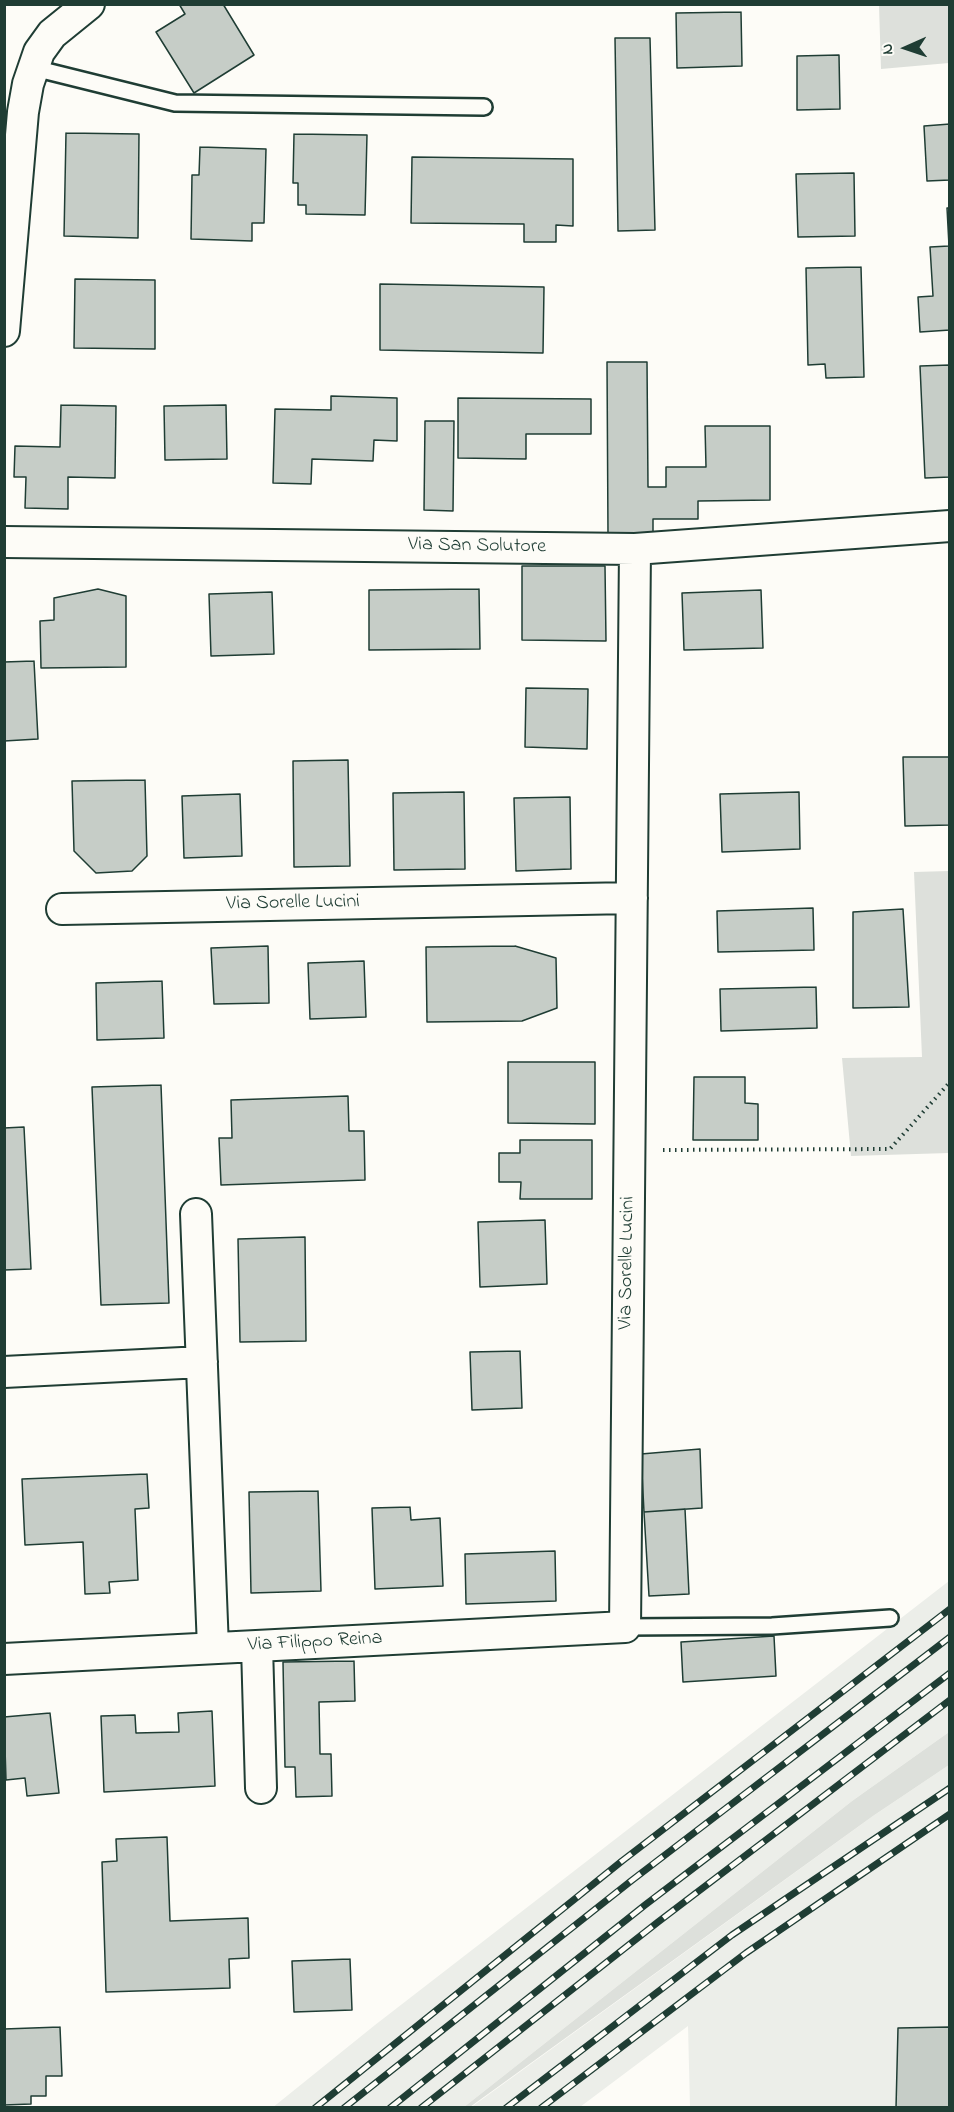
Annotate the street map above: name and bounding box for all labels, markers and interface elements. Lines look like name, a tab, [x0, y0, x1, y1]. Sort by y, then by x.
north arrow	[876, 18, 936, 78]
text: N	[876, 43, 900, 55]
street label: Via San Solutore	[408, 534, 546, 560]
street label: Via Sorelle Lucini	[226, 891, 360, 917]
street label: Via Sorelle Lucini	[615, 1196, 641, 1330]
street label: Via Filippo Reina	[247, 1627, 383, 1659]

